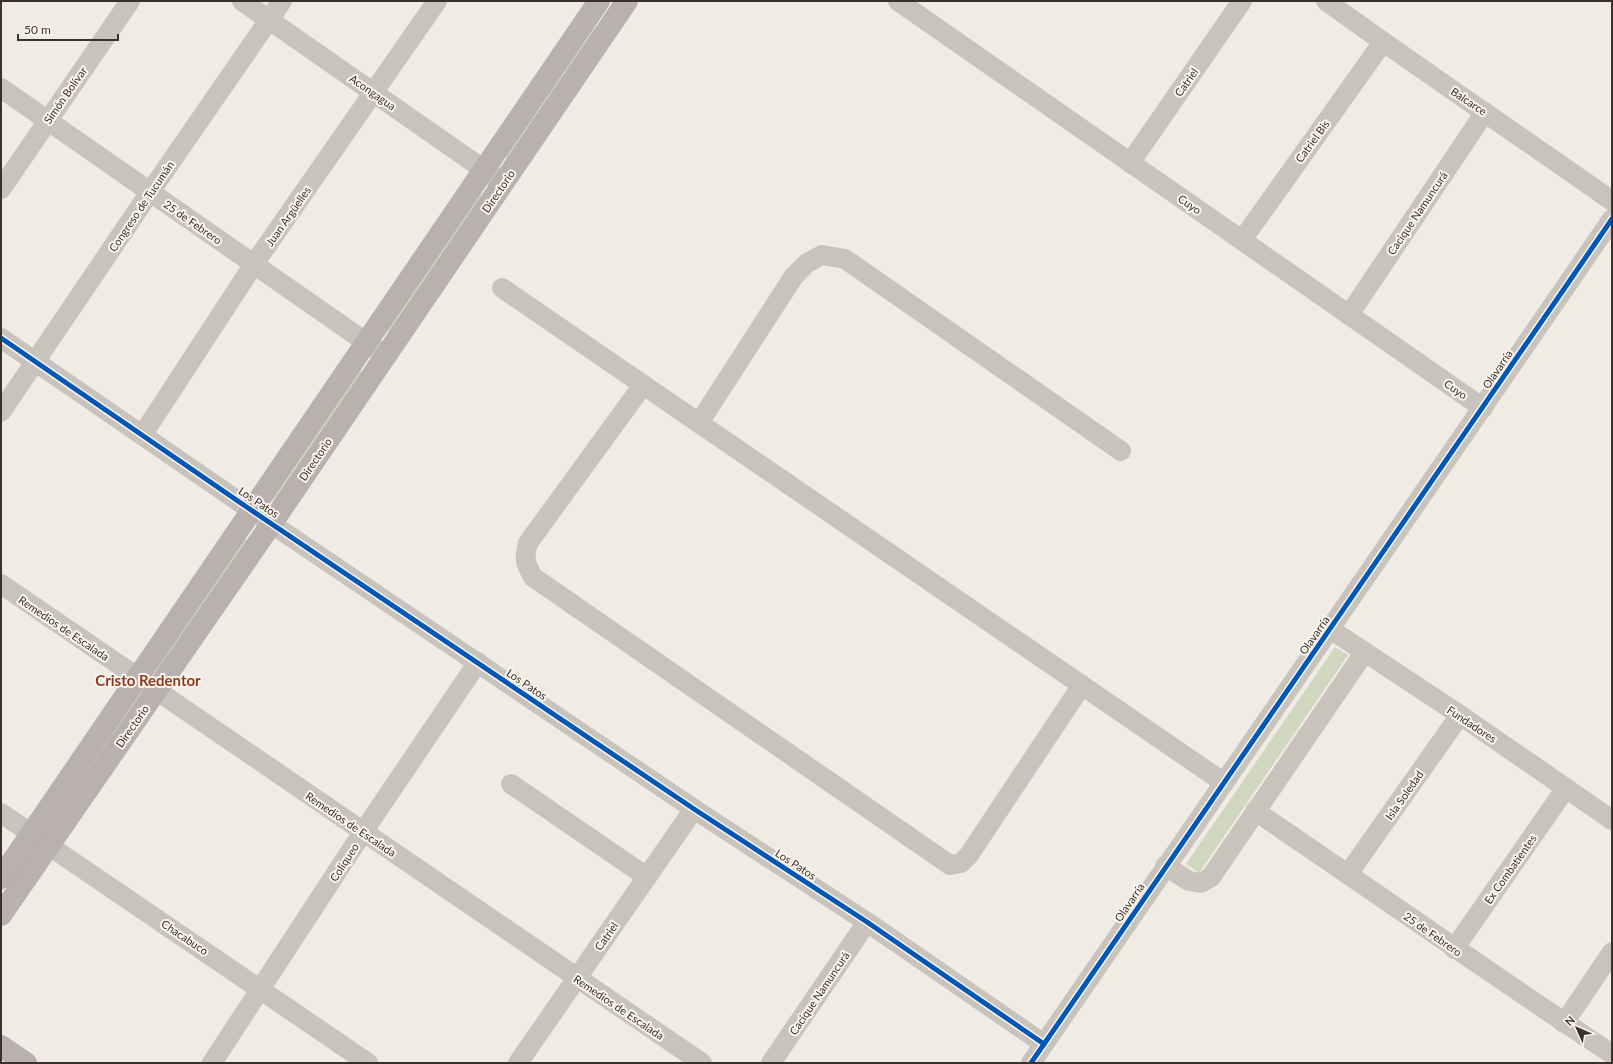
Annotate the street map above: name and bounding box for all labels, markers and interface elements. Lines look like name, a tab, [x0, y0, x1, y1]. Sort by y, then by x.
scale bar	[18, 16, 118, 42]
text: 50 m	[24, 22, 51, 37]
street label: Simón Bolívar	[41, 64, 89, 126]
street label: Catriel	[1172, 65, 1200, 99]
street label: Acongagua	[347, 71, 399, 113]
street label: Balcarce	[1449, 84, 1490, 118]
street label: Catriel Bis	[1292, 117, 1332, 165]
street label: Congreso de Tucumán	[106, 158, 176, 254]
street label: Directorio	[479, 167, 517, 215]
street label: Cacique Namuncurá	[1384, 169, 1450, 257]
street label: Juan Argüelles	[263, 184, 313, 248]
street label: Cuyo	[1176, 191, 1204, 217]
street label: 25 de Febrero	[162, 197, 224, 247]
street label: Olavarría	[1479, 347, 1515, 391]
street label: Cuyo	[1442, 376, 1470, 402]
street label: Directorio	[296, 435, 334, 483]
street label: Los Patos	[236, 484, 282, 520]
street label: Remedios de Escalada	[16, 593, 112, 663]
street label: Olavarría	[1296, 613, 1332, 657]
street label: Los Patos	[504, 666, 550, 702]
district label: Cristo Redentor	[95, 671, 201, 689]
street label: Directorio	[113, 702, 151, 750]
street label: Fundadores	[1445, 703, 1499, 745]
street label: Isla Soledad	[1382, 768, 1426, 822]
street label: Remedios de Escalada	[303, 789, 399, 859]
street label: Ex Combatientes	[1481, 832, 1539, 906]
street label: Coliqueo	[327, 840, 361, 884]
street label: Los Patos	[773, 846, 819, 882]
street label: Olavarría	[1111, 880, 1147, 924]
street label: 25 de Febrero	[1402, 909, 1464, 959]
street label: Chacabuco	[159, 917, 211, 957]
street label: Catriel	[592, 919, 620, 953]
street label: Cacique Namuncurá	[786, 949, 852, 1037]
street label: Remedios de Escalada	[571, 972, 667, 1042]
north arrow	[1557, 1008, 1597, 1048]
text: N	[1562, 1013, 1577, 1028]

